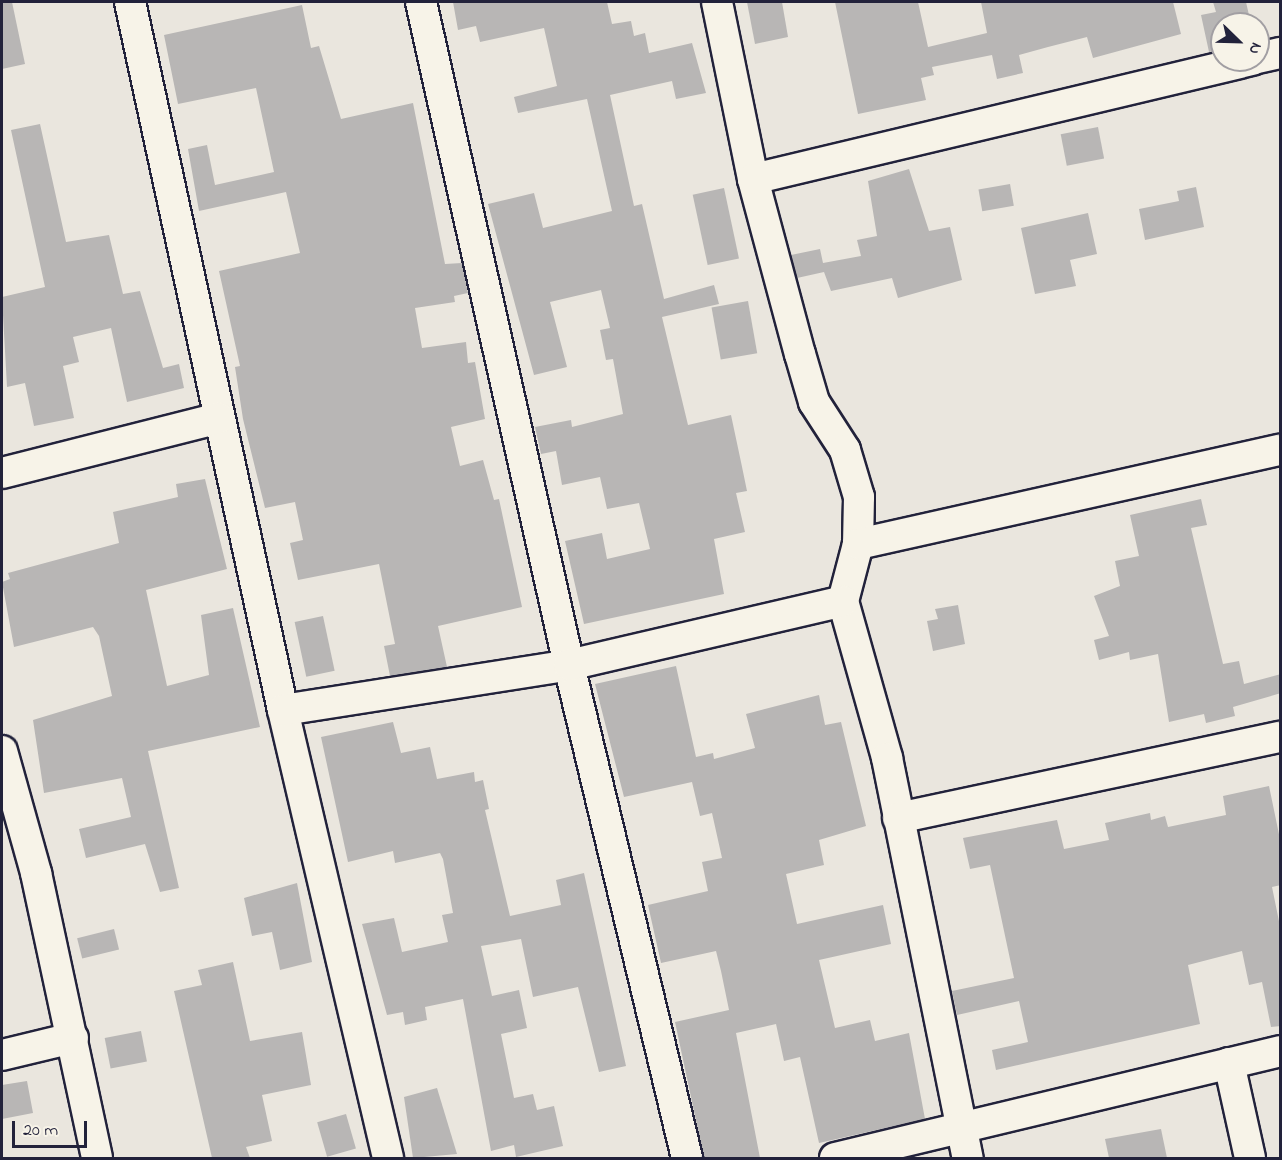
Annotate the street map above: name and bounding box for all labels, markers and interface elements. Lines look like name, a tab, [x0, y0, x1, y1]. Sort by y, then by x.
north arrow	[1210, 12, 1270, 72]
text: N	[1242, 39, 1268, 58]
scale bar	[15, 1109, 90, 1147]
text: 20 m	[23, 1118, 58, 1144]

